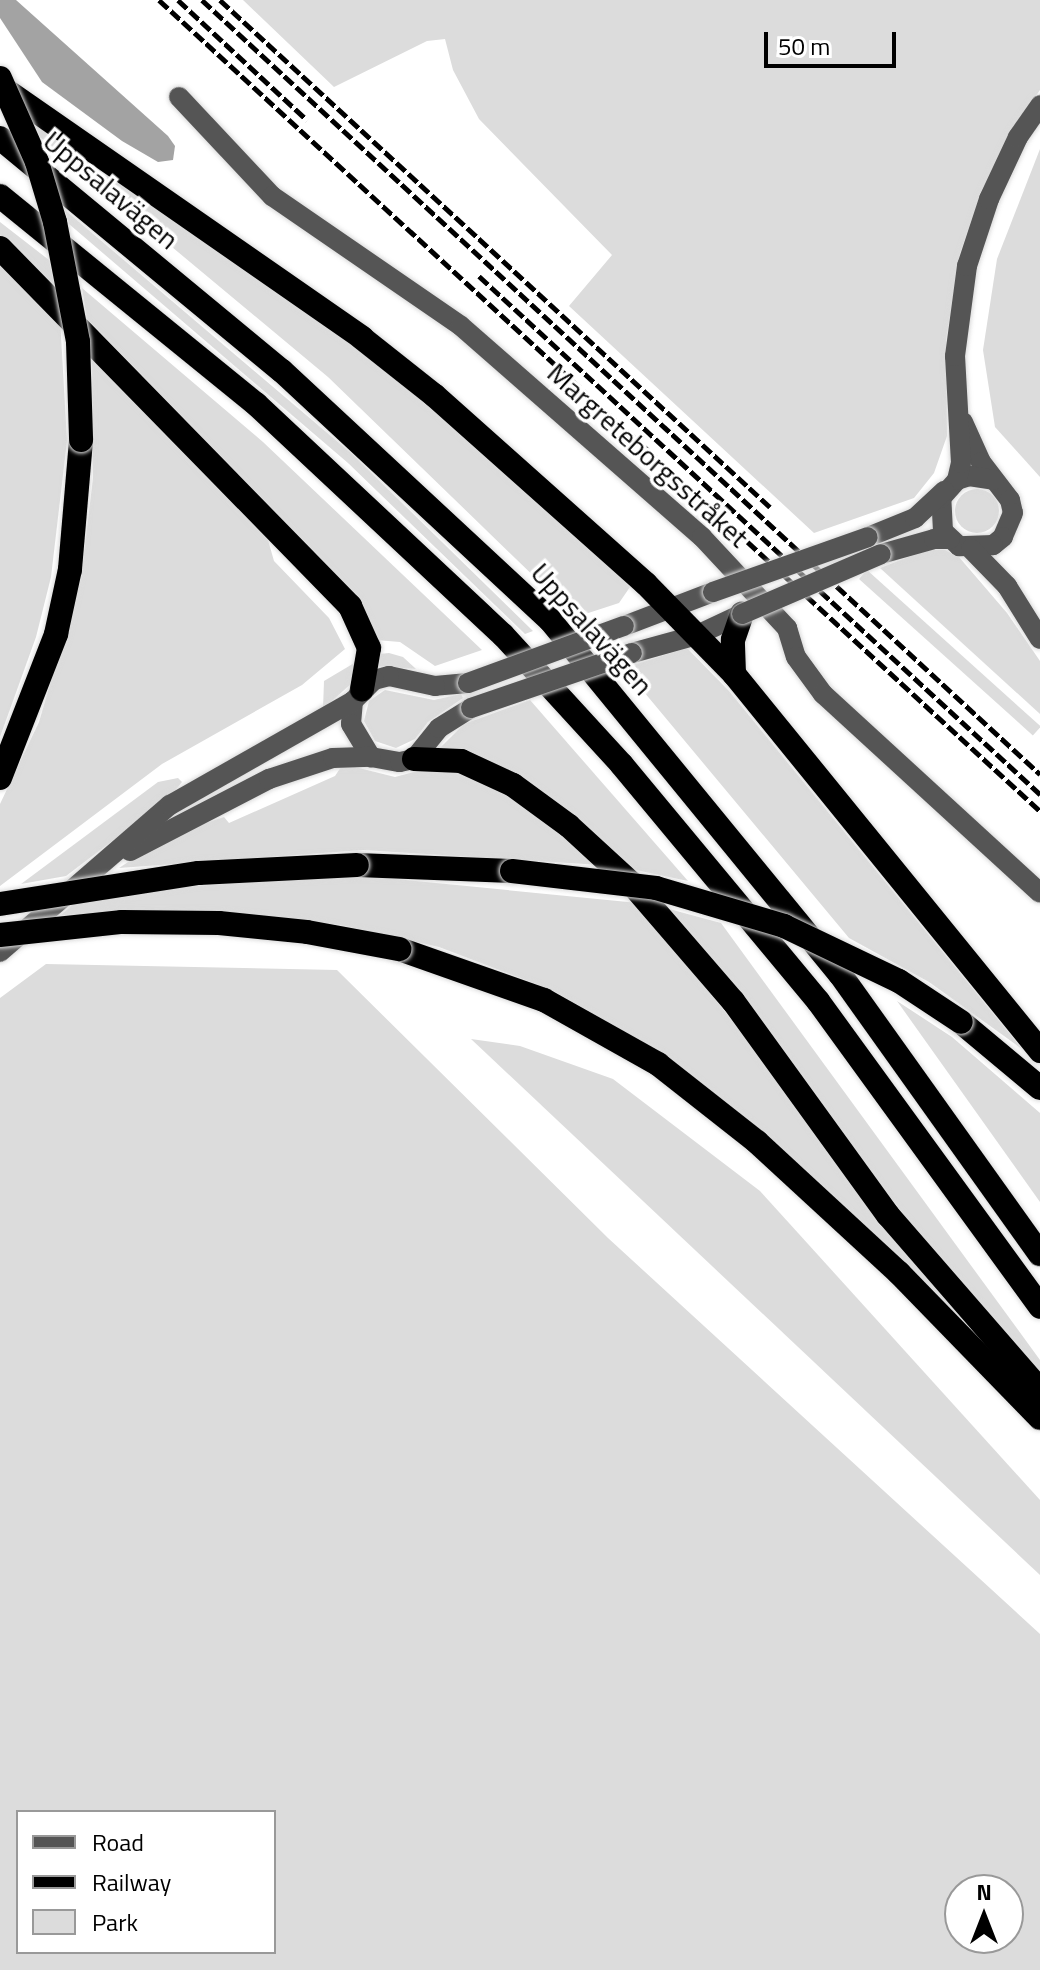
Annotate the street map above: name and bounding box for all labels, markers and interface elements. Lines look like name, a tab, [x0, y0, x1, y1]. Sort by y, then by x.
scale bar	[768, 16, 900, 66]
text: 50 m	[778, 28, 830, 64]
street label: Uppsalavägen	[37, 124, 185, 256]
street label: Margreteborgsstråket	[541, 356, 755, 554]
street label: Uppsalavägen	[524, 556, 660, 702]
legend	[16, 1810, 276, 1954]
text: Road	[92, 1824, 144, 1860]
text: Railway	[92, 1864, 171, 1900]
north arrow	[944, 1874, 1024, 1954]
text: N	[976, 1875, 992, 1909]
text: Park	[92, 1904, 138, 1940]

